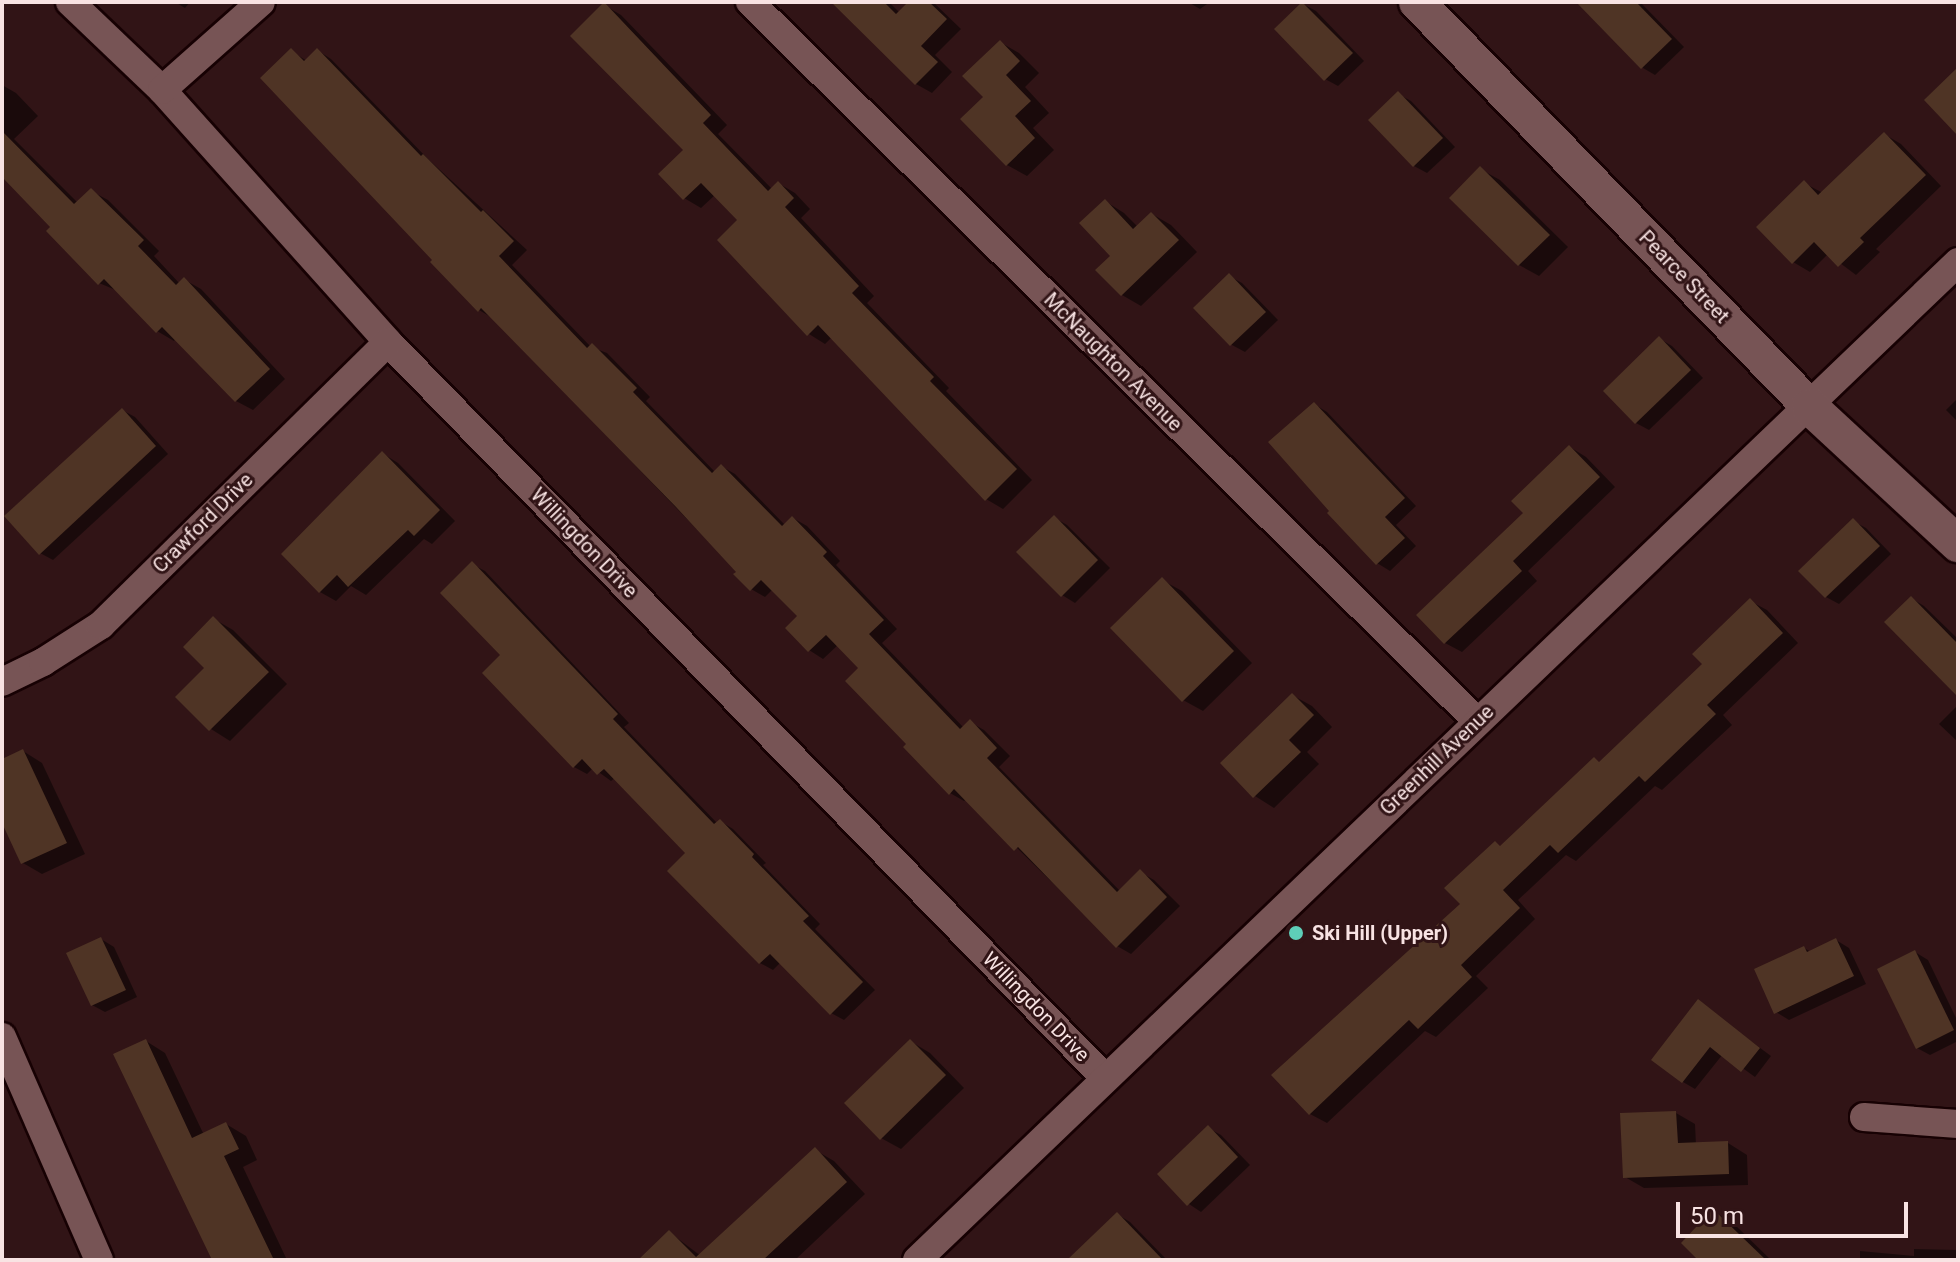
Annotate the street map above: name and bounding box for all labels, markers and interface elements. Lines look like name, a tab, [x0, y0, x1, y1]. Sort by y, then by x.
street label: Pearce Street	[1634, 226, 1734, 328]
street label: McNaughton Avenue	[1039, 288, 1187, 436]
street label: Crawford Drive	[148, 468, 258, 578]
street label: Willingdon Drive	[526, 483, 642, 603]
street label: Greenhill Avenue	[1375, 700, 1499, 820]
place label: Ski Hill (Upper)	[1312, 921, 1448, 945]
marker: Ski Hill (Upper)	[1287, 924, 1305, 942]
street label: Willingdon Drive	[978, 947, 1094, 1067]
scale bar	[1680, 1186, 1912, 1236]
text: 50 m	[1690, 1202, 1744, 1230]

